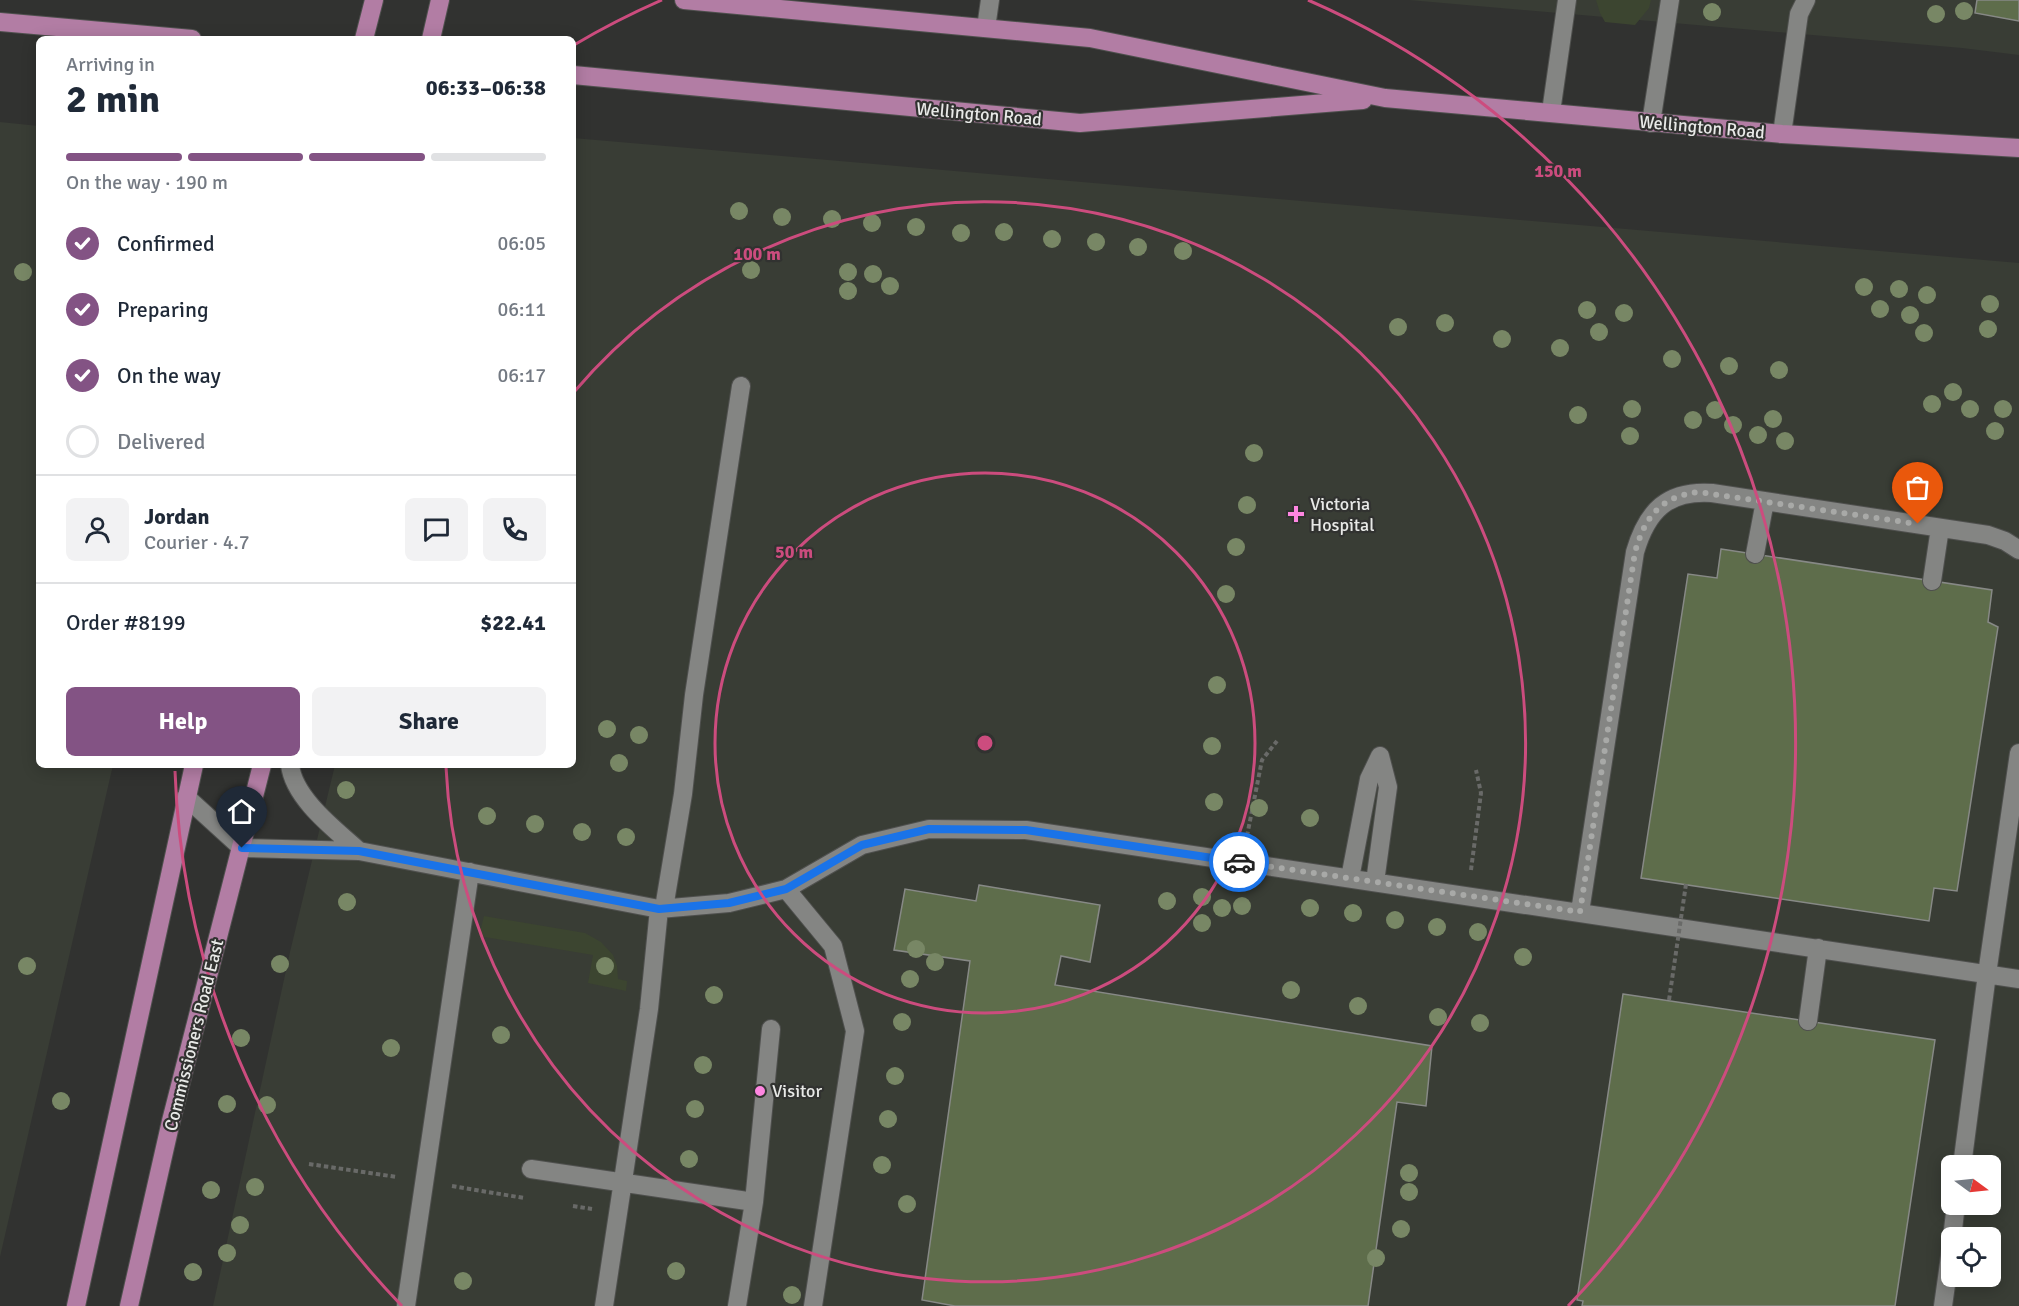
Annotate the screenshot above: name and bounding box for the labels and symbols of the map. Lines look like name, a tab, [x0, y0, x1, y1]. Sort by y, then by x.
street label: Wellington Road	[915, 98, 1043, 130]
street label: Wellington Road	[1638, 111, 1766, 143]
text: 150 m	[1534, 160, 1582, 182]
text: 100 m	[733, 243, 781, 265]
pin	[1892, 462, 1943, 524]
place label: Victoria Hospital	[1310, 493, 1374, 536]
marker: Victoria Hospital	[1287, 505, 1305, 523]
text: 50 m	[775, 541, 813, 563]
centre of rings	[975, 733, 995, 753]
pin	[216, 786, 267, 848]
courier	[1209, 832, 1269, 892]
street label: Commissioners Road East	[160, 937, 228, 1133]
place label: Visitor	[772, 1080, 822, 1102]
marker: Visitor	[753, 1084, 767, 1098]
north arrow	[1941, 1155, 2001, 1215]

